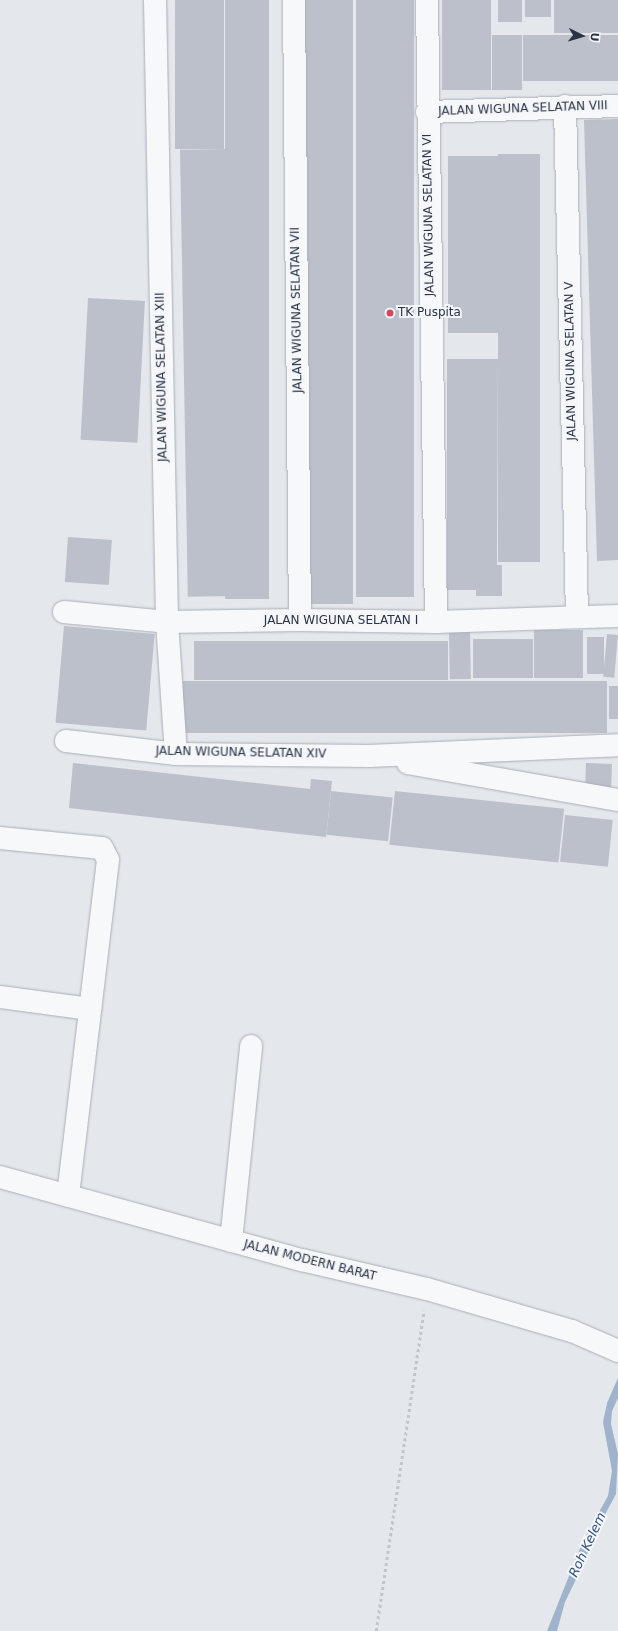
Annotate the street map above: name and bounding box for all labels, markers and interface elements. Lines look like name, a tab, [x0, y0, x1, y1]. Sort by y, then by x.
north arrow	[562, 16, 602, 56]
text: U	[588, 32, 601, 42]
street label: JALAN WIGUNA SELATAN VIII	[438, 99, 608, 119]
street label: JALAN WIGUNA SELATAN VI	[420, 134, 438, 296]
street label: JALAN WIGUNA SELATAN VII	[288, 227, 306, 393]
street label: JALAN WIGUNA SELATAN V	[562, 281, 580, 441]
street label: JALAN WIGUNA SELATAN XIII	[153, 292, 171, 462]
place label: TK Puspita	[398, 306, 461, 320]
marker: TK Puspita	[385, 308, 395, 318]
street label: JALAN WIGUNA SELATAN I	[264, 614, 418, 628]
street label: JALAN WIGUNA SELATAN XIV	[155, 744, 327, 762]
street label: JALAN MODERN BARAT	[242, 1238, 378, 1284]
water label: Roh Kelem	[566, 1510, 610, 1580]

